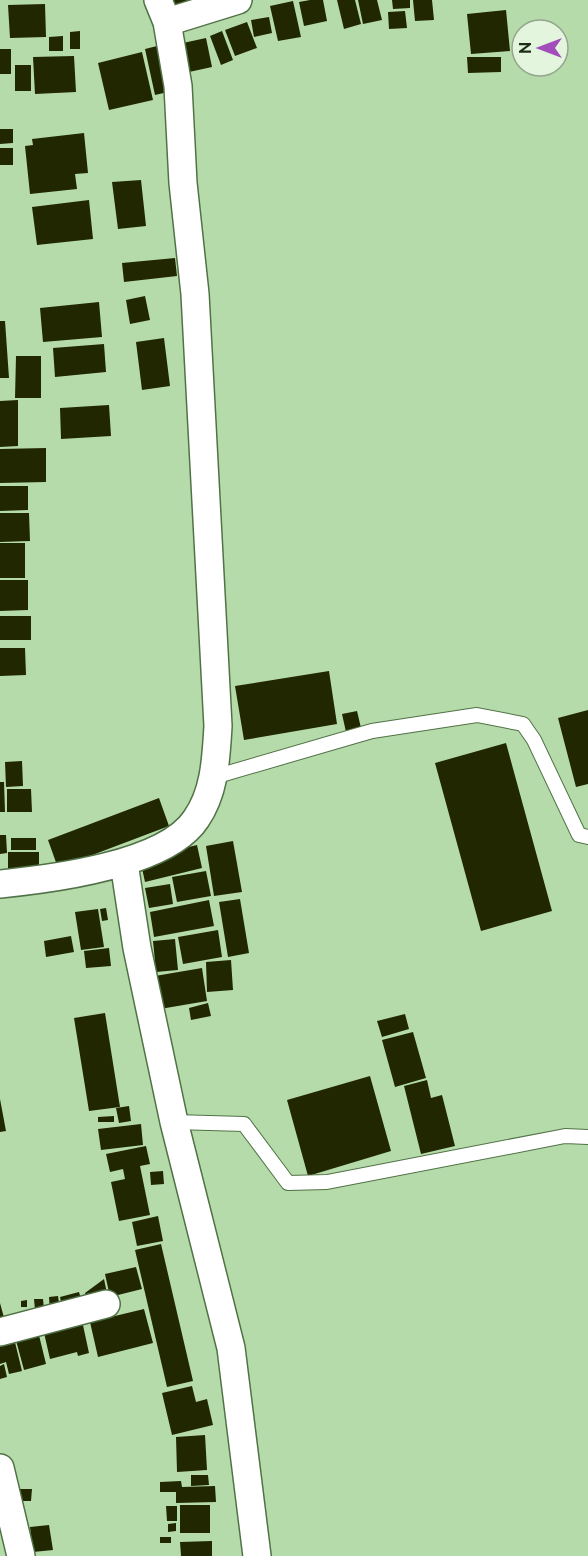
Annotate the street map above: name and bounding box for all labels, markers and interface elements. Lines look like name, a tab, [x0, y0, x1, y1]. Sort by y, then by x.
north arrow	[510, 18, 570, 78]
text: N	[516, 42, 535, 54]

